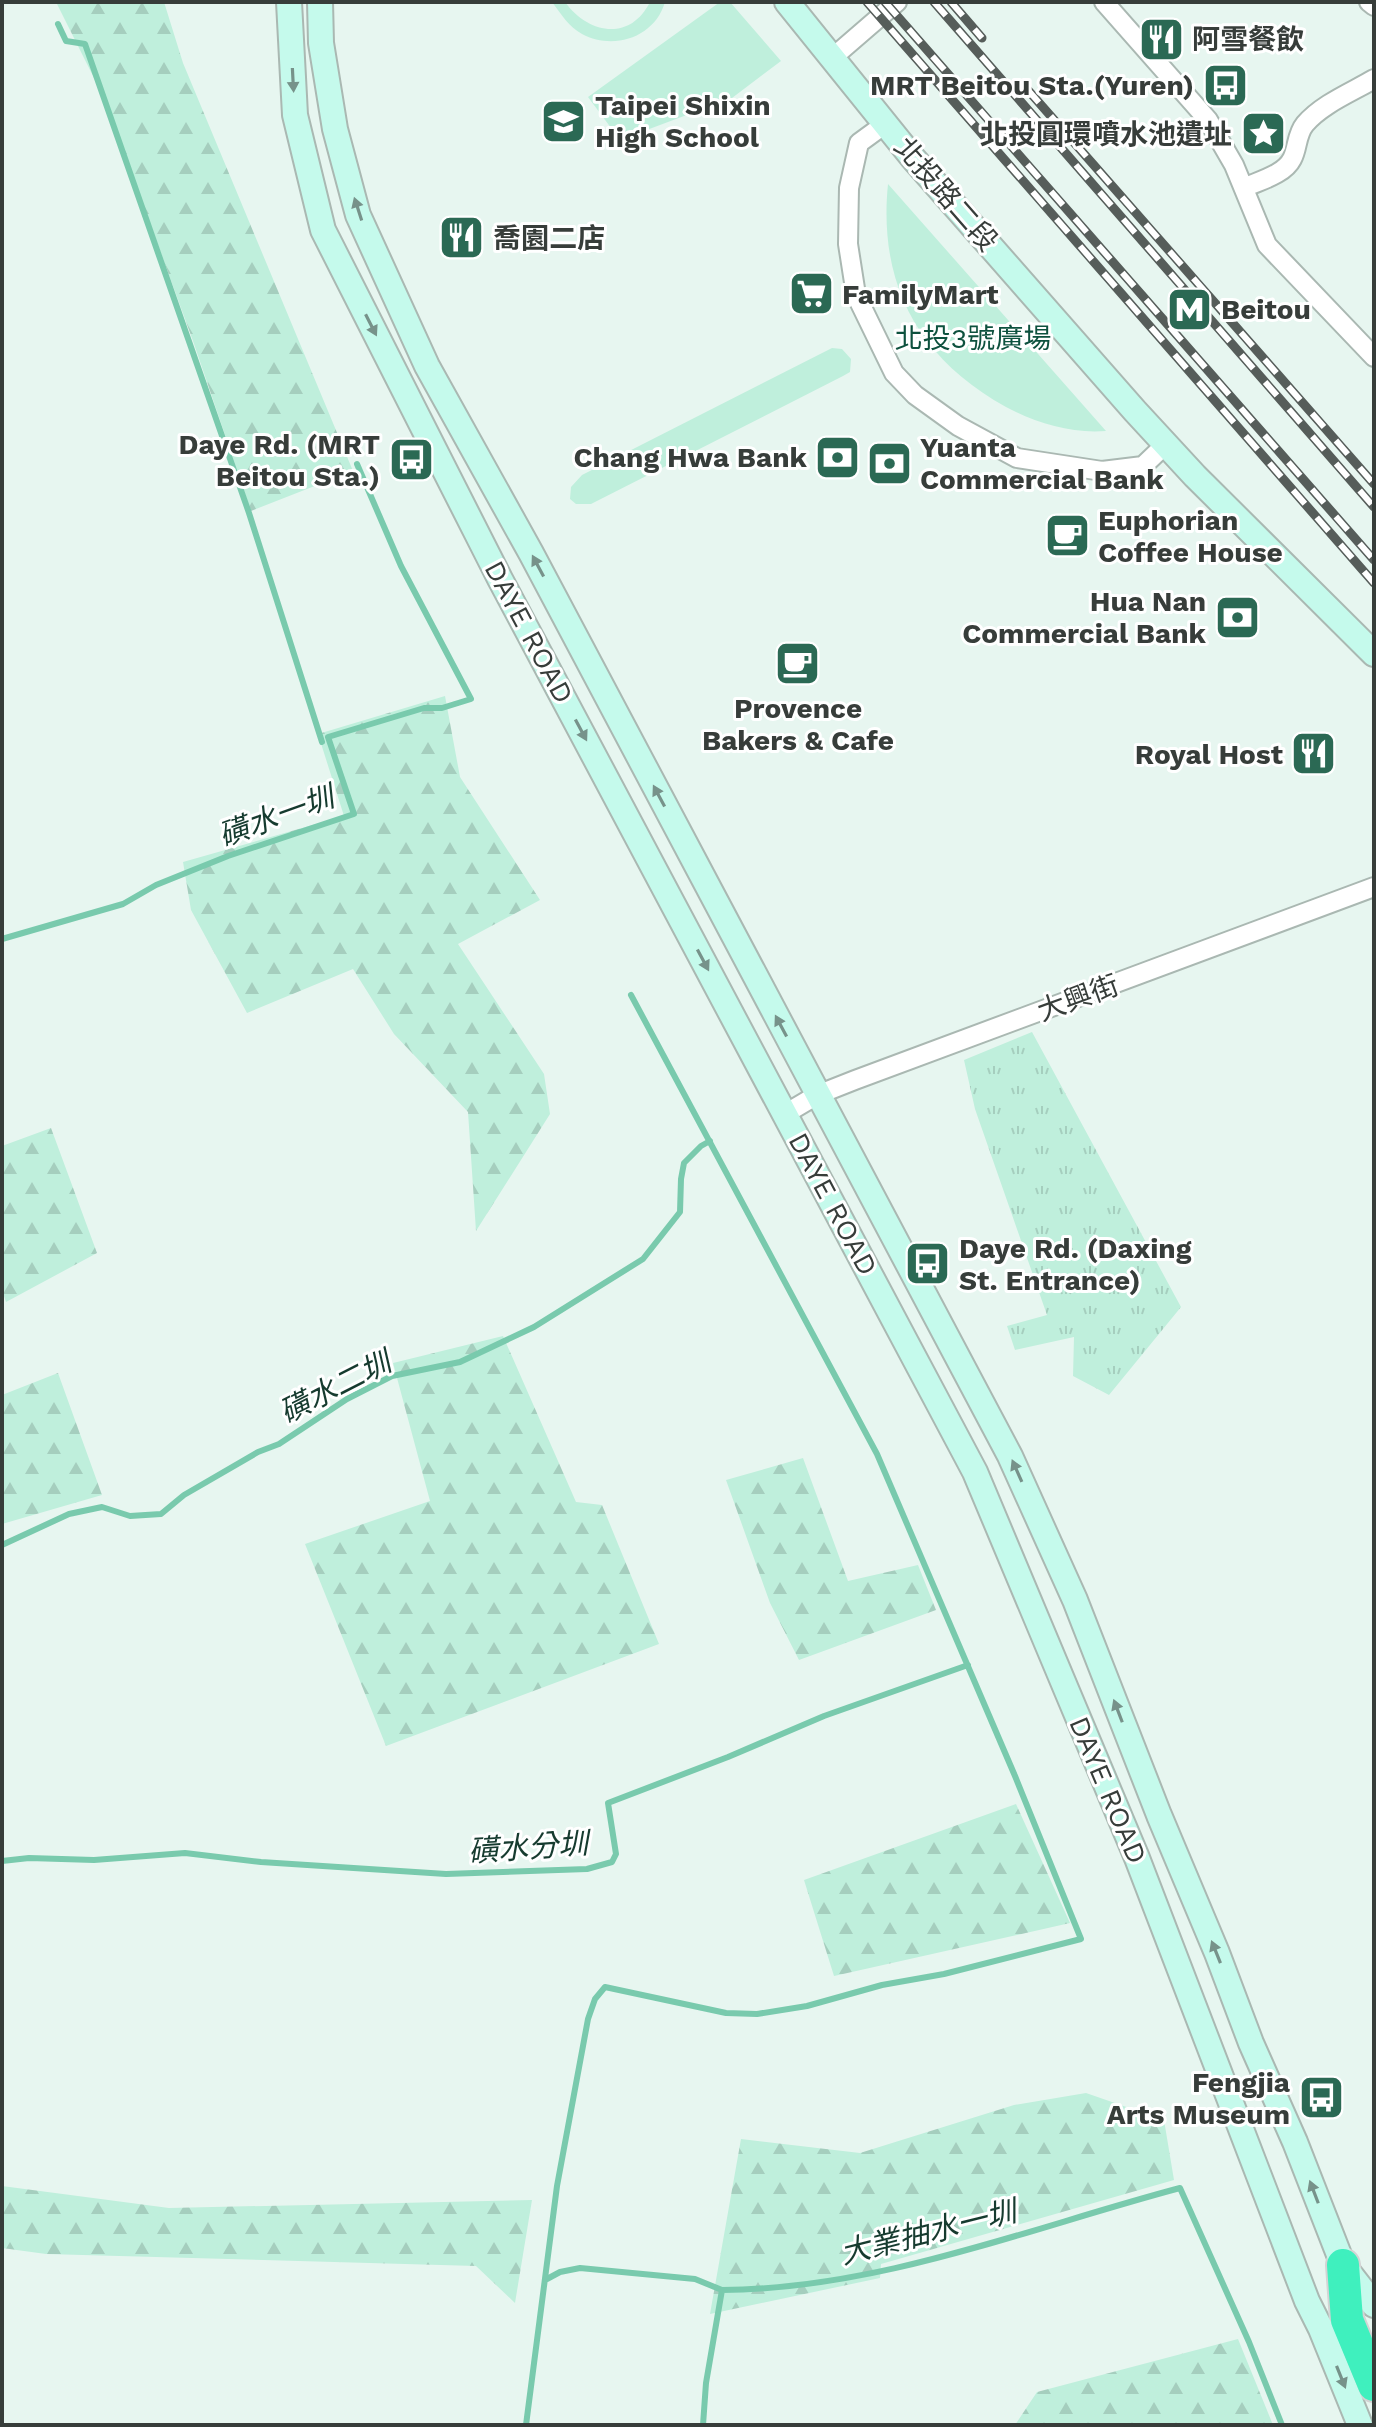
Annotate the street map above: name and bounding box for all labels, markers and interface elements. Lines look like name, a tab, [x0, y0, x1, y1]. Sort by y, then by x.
restaurant icon: 阿雪餐飲	[1137, 15, 1185, 63]
place label: 阿雪餐飲	[1192, 23, 1304, 56]
bus stop icon: MRT Beitou Sta.(Yuren)	[1201, 61, 1249, 109]
one-way arrow	[287, 68, 300, 93]
place label: MRT Beitou Sta.(Yuren)	[870, 69, 1194, 102]
place label: Taipei Shixin High School	[595, 89, 771, 154]
school or university icon: Taipei Shixin High School	[540, 97, 588, 145]
place icon: 北投圓環噴水池遺址	[1239, 110, 1287, 158]
place label: 北投圓環噴水池遺址	[980, 118, 1232, 151]
street label: 北投路二段	[888, 130, 1004, 258]
one-way arrow	[351, 197, 363, 221]
restaurant icon: 喬園二店	[438, 214, 486, 262]
place label: 喬園二店	[493, 222, 605, 255]
supermarket icon: FamilyMart	[787, 270, 835, 318]
place label: FamilyMart	[842, 278, 999, 311]
metro station icon: Beitou	[1166, 285, 1214, 333]
place label: Beitou	[1221, 293, 1311, 326]
one-way arrow	[365, 313, 378, 336]
park label: 北投3號廣場	[895, 322, 1051, 355]
place label: Daye Rd. (MRT Beitou Sta.)	[179, 428, 380, 493]
place label: Yuanta Commercial Bank	[920, 431, 1164, 496]
bank icon: Chang Hwa Bank	[814, 433, 862, 481]
bus stop icon: Daye Rd. (MRT Beitou Sta.)	[387, 436, 435, 484]
bank icon: Yuanta Commercial Bank	[865, 439, 913, 487]
place label: Chang Hwa Bank	[573, 441, 808, 474]
place label: Euphorian Coffee House	[1098, 504, 1283, 569]
cafe icon: Euphorian Coffee House	[1043, 512, 1091, 560]
street label: DAYE ROAD	[478, 555, 580, 709]
one-way arrow	[531, 555, 545, 577]
place label: Hua Nan Commercial Bank	[962, 585, 1207, 650]
bank icon: Hua Nan Commercial Bank	[1213, 593, 1261, 641]
cafe icon: Provence Bakers & Cafe	[774, 640, 822, 688]
place label: Provence Bakers & Cafe	[702, 692, 894, 757]
one-way arrow	[574, 718, 587, 741]
restaurant icon: Royal Host	[1290, 730, 1338, 778]
place label: Royal Host	[1135, 738, 1283, 771]
water label: 磺水一圳	[214, 778, 342, 853]
one-way arrow	[653, 784, 666, 807]
one-way arrow	[696, 948, 709, 971]
street label: 大興街	[1033, 968, 1123, 1028]
one-way arrow	[774, 1014, 787, 1037]
street label: DAYE ROAD	[782, 1127, 884, 1281]
place label: Daye Rd. (Daxing St. Entrance)	[959, 1232, 1192, 1297]
bus stop icon: Daye Rd. (Daxing St. Entrance)	[904, 1240, 952, 1288]
water label: 磺水二圳	[274, 1342, 400, 1430]
one-way arrow	[1010, 1460, 1024, 1483]
one-way arrow	[1111, 1699, 1124, 1723]
street label: DAYE ROAD	[1062, 1711, 1154, 1869]
water label: 磺水分圳	[467, 1825, 593, 1869]
one-way arrow	[1210, 1940, 1223, 1964]
place label: Fengjia Arts Museum	[1107, 2066, 1291, 2131]
bus stop icon: Fengjia Arts Museum	[1297, 2074, 1345, 2122]
one-way arrow	[1307, 2180, 1320, 2204]
water label: 大業抽水一圳	[836, 2192, 1023, 2271]
one-way arrow	[1334, 2365, 1347, 2389]

